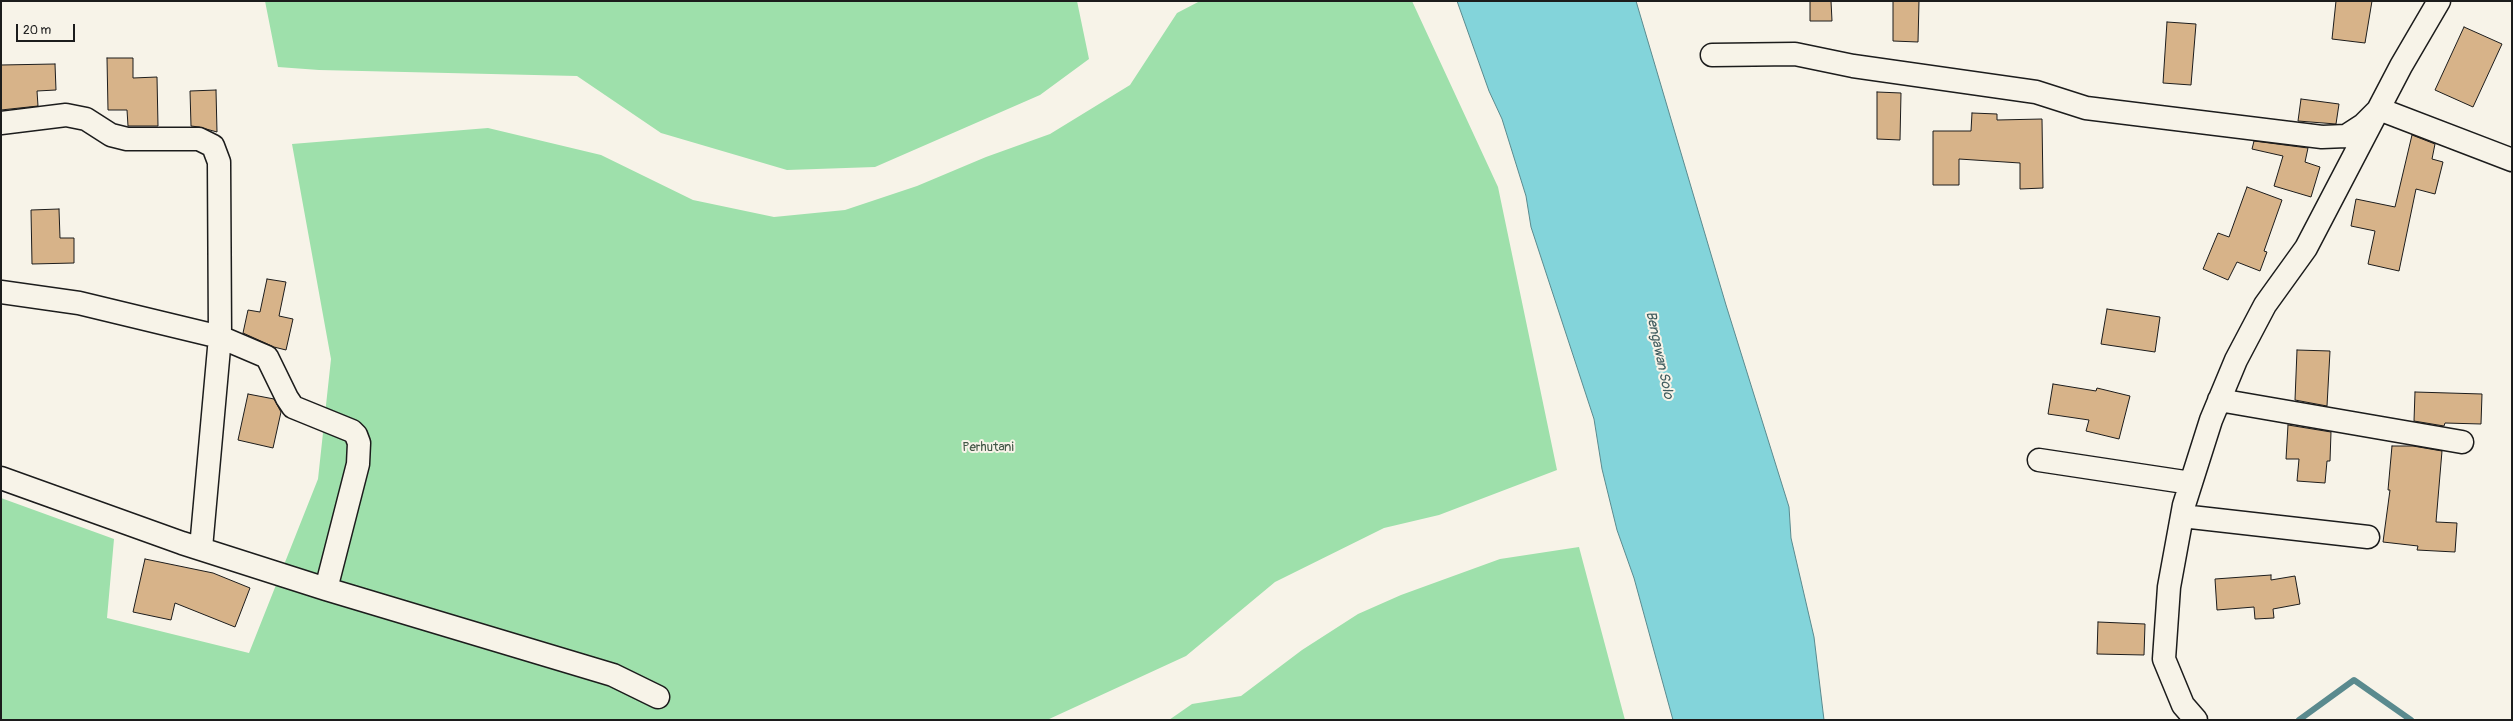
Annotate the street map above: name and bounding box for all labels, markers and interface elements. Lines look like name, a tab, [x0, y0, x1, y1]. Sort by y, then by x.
scale bar	[18, 16, 77, 42]
text: 20 m	[23, 23, 51, 38]
water label: Bengawan Solo	[1642, 310, 1676, 400]
park label: Perhutani	[962, 440, 1014, 456]

